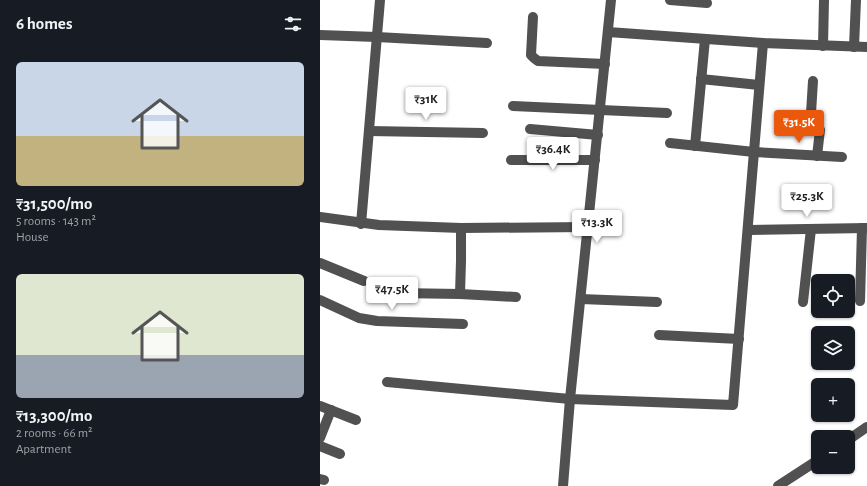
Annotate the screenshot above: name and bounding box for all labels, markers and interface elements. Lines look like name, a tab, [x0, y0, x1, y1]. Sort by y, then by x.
icon: filters	[282, 13, 304, 35]
text: 6 homes	[16, 15, 72, 32]
pin: ₹31K	[402, 87, 450, 121]
icon: home	[124, 88, 196, 160]
text: ₹31K	[414, 93, 438, 106]
pin: ₹31.5K	[766, 110, 832, 144]
text: ₹31.5K	[783, 116, 815, 129]
pin: ₹36.4K	[520, 137, 586, 171]
text: ₹36.4K	[536, 143, 570, 156]
pin: ₹25.3K	[774, 184, 840, 218]
text: ₹25.3K	[790, 190, 824, 203]
text: ₹31,500/mo	[16, 195, 92, 212]
pin: ₹13.3K	[564, 210, 630, 244]
text: 5 rooms · 143 m²	[16, 215, 96, 228]
text: ₹13.3K	[581, 216, 613, 229]
text: House	[16, 231, 48, 244]
map controls	[811, 274, 855, 474]
button: locate	[811, 274, 855, 318]
pin: ₹47.5K	[359, 277, 425, 311]
text: ₹47.5K	[375, 283, 409, 296]
icon: home	[124, 300, 196, 372]
button: layers	[811, 326, 855, 370]
button: +	[811, 378, 855, 422]
text: ₹13,300/mo	[16, 407, 92, 424]
text: 2 rooms · 66 m²	[16, 427, 93, 440]
button: −	[811, 430, 855, 474]
text: Apartment	[16, 443, 71, 456]

